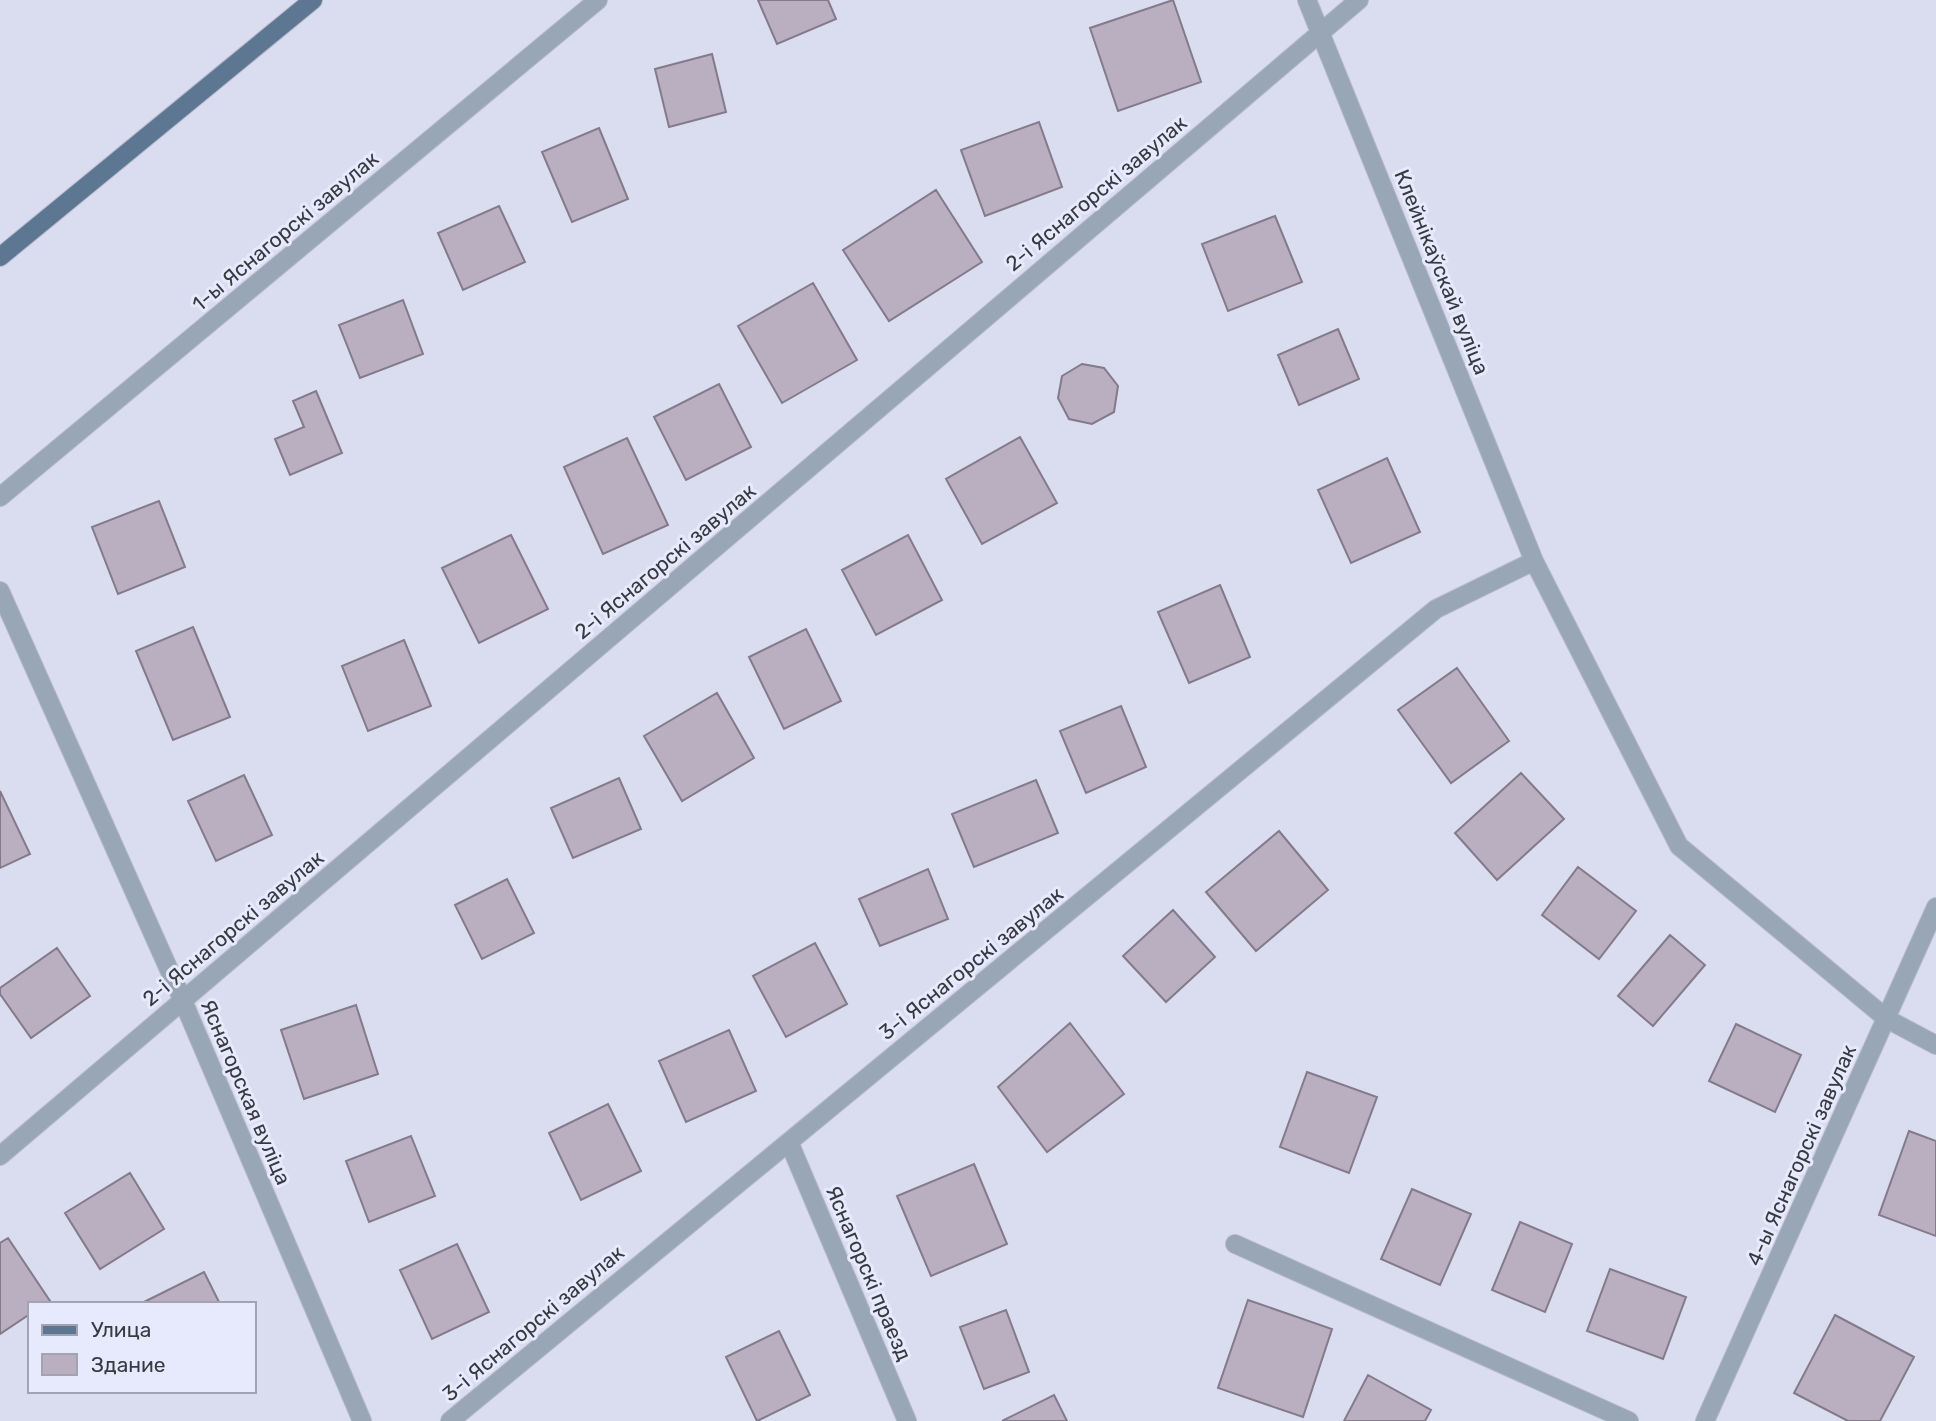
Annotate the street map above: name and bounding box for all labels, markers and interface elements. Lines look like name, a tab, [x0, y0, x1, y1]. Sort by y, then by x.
street label: 2-і Яснагорскі завулак	[1000, 110, 1192, 276]
street label: 1-ы Яснагорскі завулак	[187, 146, 383, 316]
street label: Клейнікаўскай вуліца	[1389, 166, 1495, 378]
street label: 2-і Яснагорскі завулак	[569, 478, 761, 644]
street label: 2-і Яснагорскі завулак	[137, 845, 329, 1011]
street label: 3-і Яснагорскі завулак	[874, 881, 1068, 1045]
street label: Яснагорская вуліца	[196, 996, 296, 1188]
street label: 4-ы Яснагорскі завулак	[1741, 1041, 1861, 1269]
street label: Яснагорскі праезд	[821, 1182, 917, 1364]
street label: 3-і Яснагорскі завулак	[437, 1240, 629, 1406]
legend	[28, 1302, 256, 1393]
text: Улица	[91, 1317, 151, 1342]
text: Здание	[91, 1352, 166, 1377]

